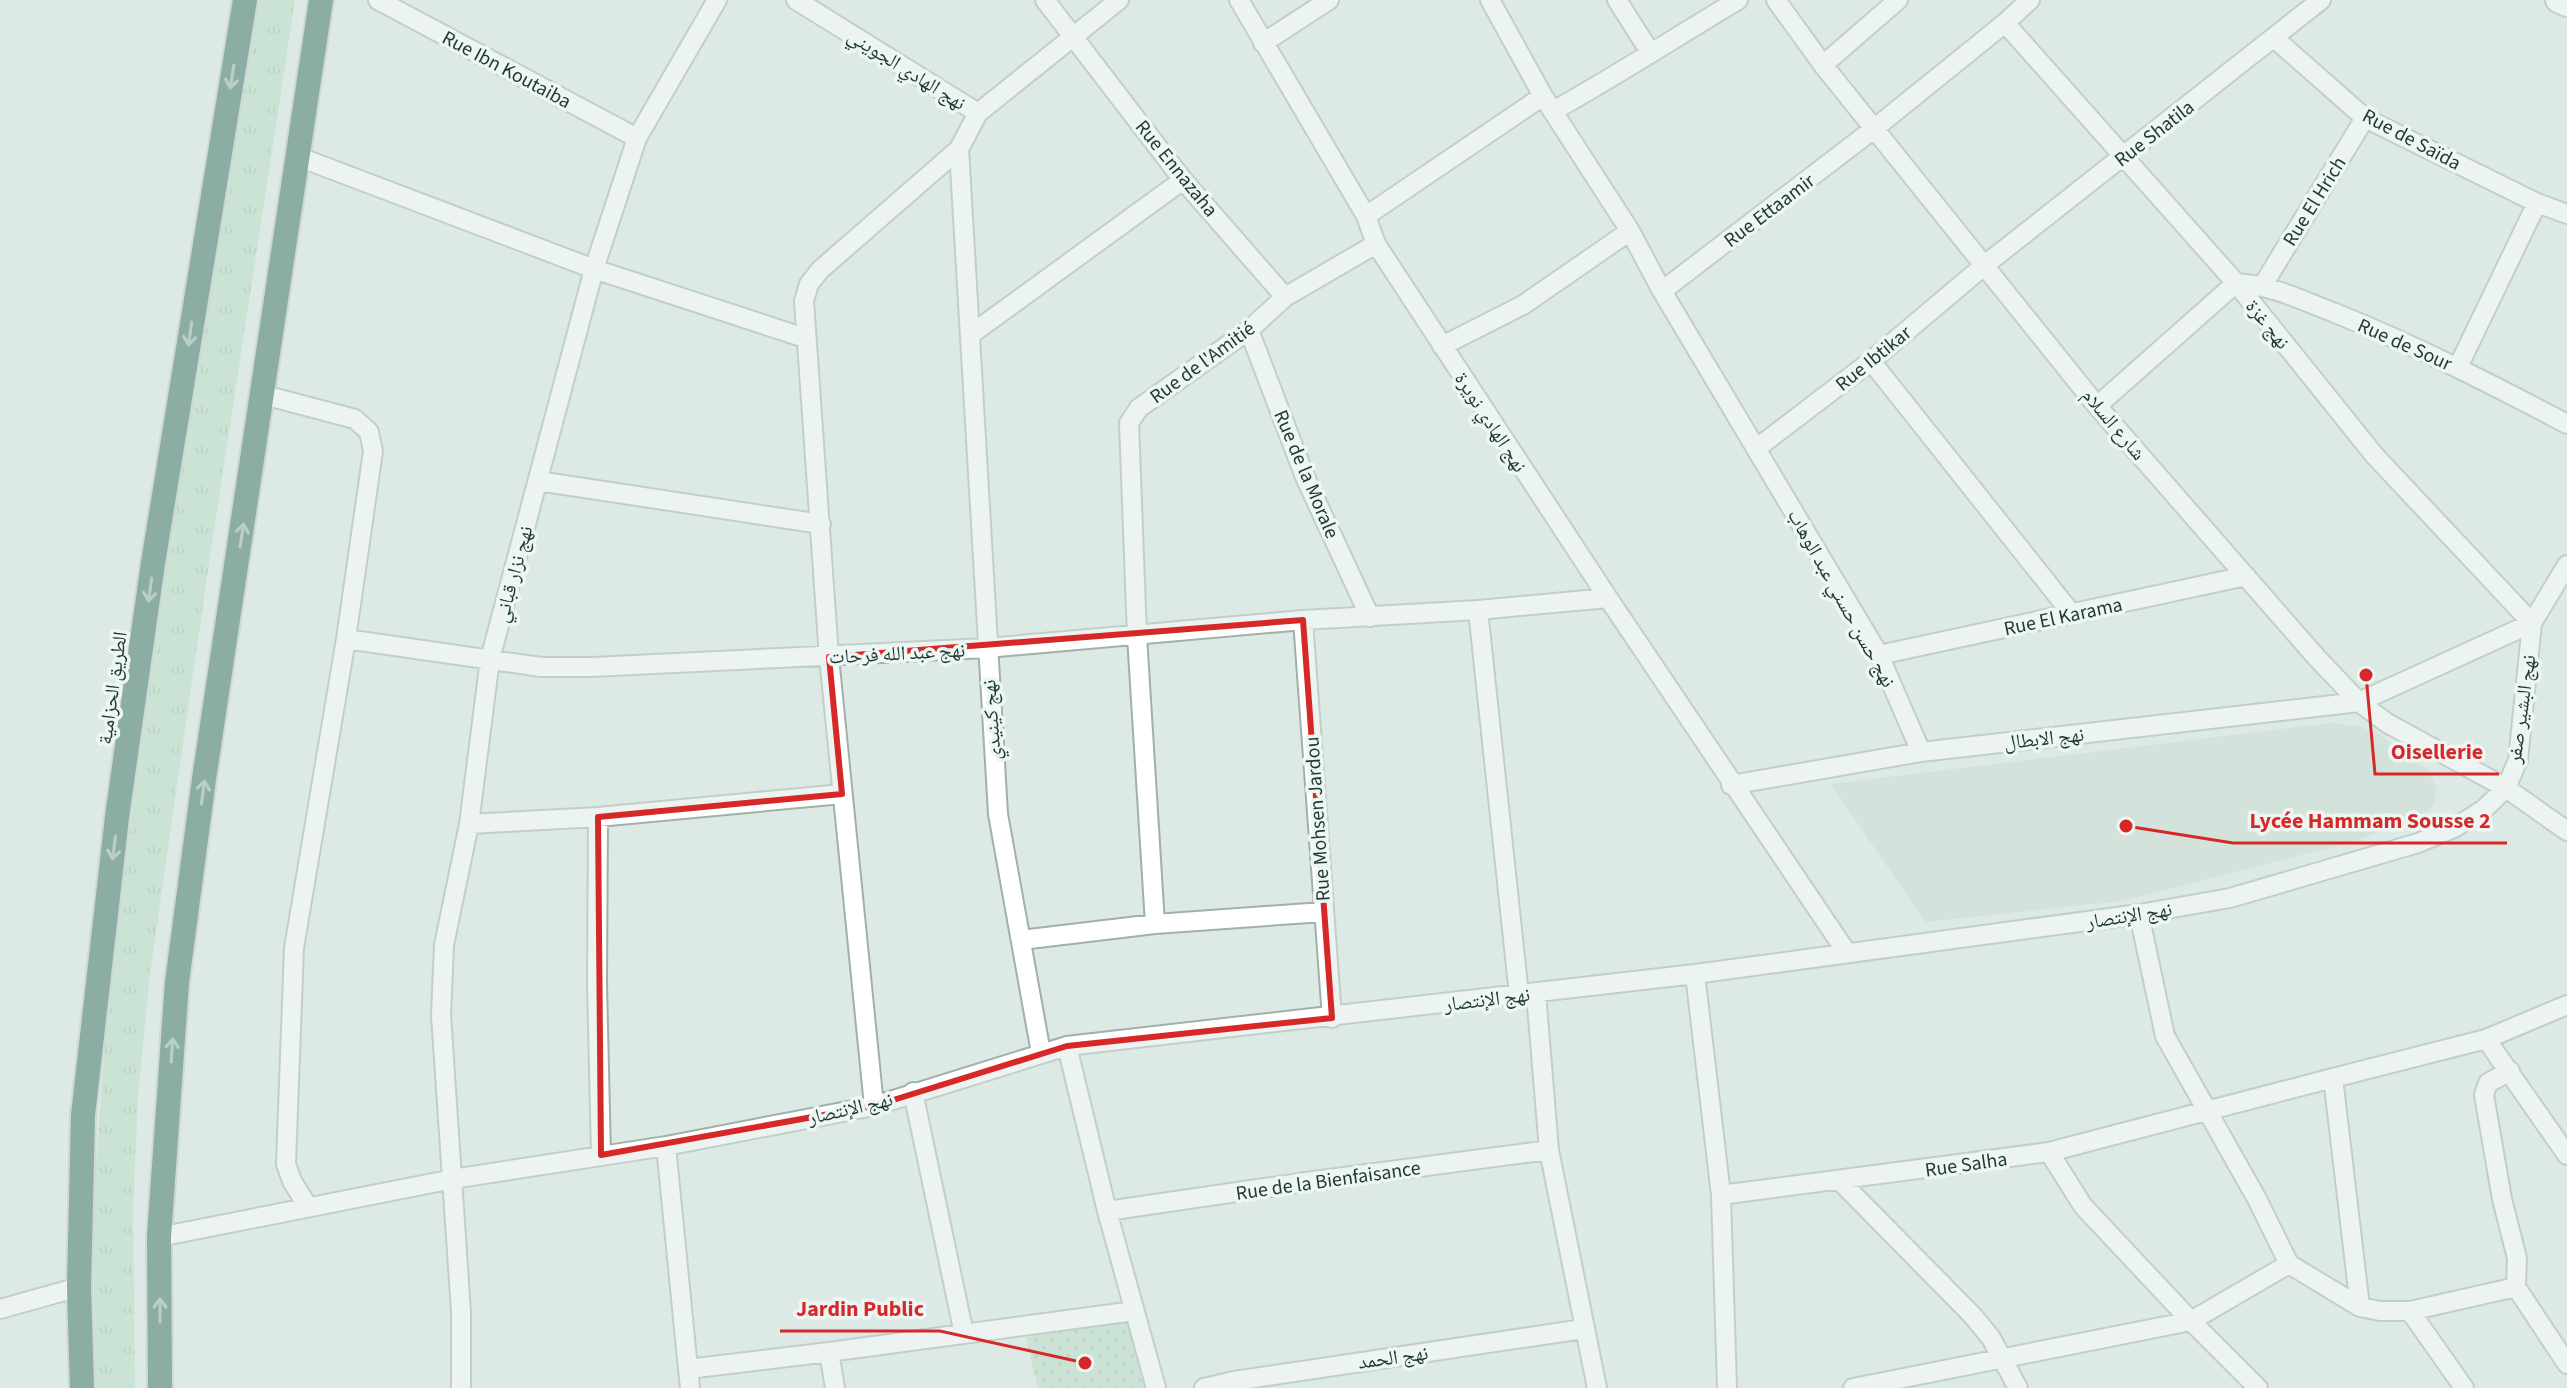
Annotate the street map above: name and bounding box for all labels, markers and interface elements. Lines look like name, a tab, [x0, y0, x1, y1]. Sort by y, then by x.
street label: نهج الهادي الجويني	[841, 22, 971, 118]
street label: Rue Ibn Koutaiba	[437, 24, 576, 116]
one-way arrow	[224, 64, 239, 89]
street label: Rue Shatila	[2109, 94, 2200, 174]
street label: Rue de Saïda	[2357, 102, 2466, 178]
street label: Rue Ennazaha	[1128, 114, 1224, 223]
street label: Rue El Hrich	[2276, 151, 2353, 252]
street label: Rue Ettaamir	[1718, 167, 1821, 254]
street label: نهج غزة	[2238, 294, 2296, 356]
street label: Rue de Sour	[2353, 312, 2456, 378]
street label: Rue de l'Amitié	[1144, 315, 1261, 411]
street label: Rue Ibtikar	[1830, 319, 1918, 398]
one-way arrow	[182, 320, 197, 346]
street label: نهج الهادي نويرة	[1446, 367, 1533, 479]
street label: شارع السلام	[2075, 383, 2152, 467]
street label: Rue de la Morale	[1266, 406, 1346, 543]
street label: نهج حسن حسني عبد الوهاب	[1779, 504, 1902, 693]
one-way arrow	[235, 523, 250, 548]
street label: نهج نزار قباني	[488, 523, 541, 626]
one-way arrow	[142, 576, 157, 603]
street label: Rue El Karama	[2001, 591, 2125, 643]
street label: الطريق الحزامية	[91, 630, 135, 746]
street label: نهج عبد الله فرحات	[828, 636, 966, 672]
street label: نهج البشير صفر	[2500, 653, 2543, 766]
street label: نهج كينيدي	[975, 679, 1010, 761]
street label: نهج الابطال	[2003, 721, 2086, 757]
callout: Oisellerie	[2375, 728, 2499, 774]
street label: Rue Mohsen Jardou	[1298, 736, 1338, 902]
text: Oisellerie	[2391, 736, 2483, 768]
one-way arrow	[195, 779, 210, 806]
callout: Lycée Hammam Sousse 2	[2233, 797, 2507, 843]
text: Lycée Hammam Sousse 2	[2249, 805, 2491, 837]
one-way arrow	[106, 834, 121, 861]
street label: نهج الإنتصار	[2083, 895, 2174, 937]
street label: نهج الإنتصار	[1441, 981, 1532, 1019]
one-way arrow	[165, 1037, 180, 1064]
street label: نهج الإنتصار	[804, 1086, 896, 1133]
street label: Rue Salha	[1923, 1145, 2009, 1185]
street label: Rue de la Bienfaisance	[1234, 1154, 1422, 1208]
callout: Jardin Public	[780, 1285, 940, 1331]
text: Jardin Public	[796, 1293, 924, 1325]
one-way arrow	[152, 1297, 168, 1324]
street label: نهج الحمد	[1356, 1339, 1430, 1377]

